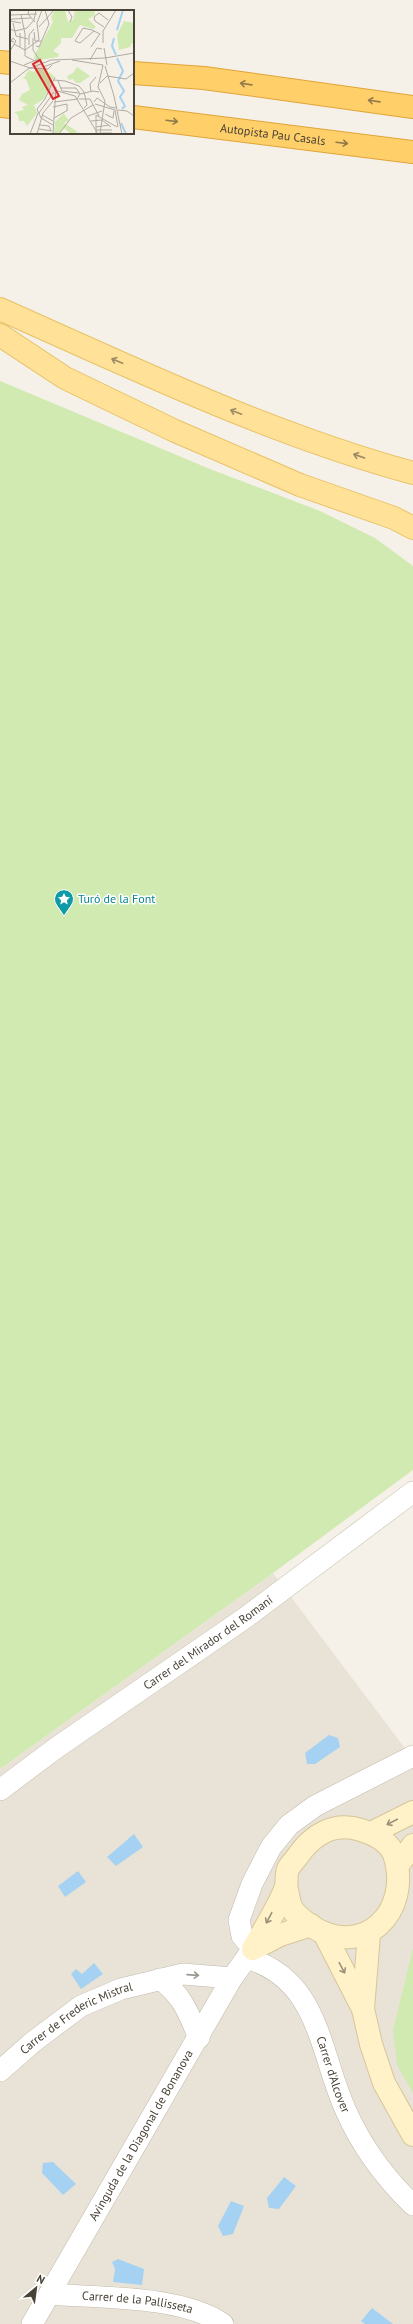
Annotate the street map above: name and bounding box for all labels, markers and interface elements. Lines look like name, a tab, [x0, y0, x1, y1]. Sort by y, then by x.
inset map	[10, 10, 134, 134]
one-way arrow	[240, 80, 253, 88]
one-way arrow	[368, 97, 381, 105]
one-way arrow	[165, 117, 178, 125]
street label: Autopista Pau Casals	[219, 120, 327, 148]
one-way arrow	[335, 139, 348, 147]
one-way arrow	[111, 357, 123, 364]
one-way arrow	[231, 408, 243, 416]
one-way arrow	[352, 452, 365, 459]
place icon: Turó de la Font	[53, 888, 75, 916]
place label: Turó de la Font	[78, 891, 155, 906]
street label: Carrer del Mirador del Romaní	[140, 1592, 275, 1693]
one-way arrow	[386, 1819, 398, 1826]
one-way arrow	[265, 1912, 273, 1924]
one-way arrow	[339, 1962, 346, 1974]
one-way arrow	[186, 1972, 199, 1979]
street label: Carrer de Frederic Mistral	[16, 1978, 134, 2057]
street label: Carrer d'Alcover	[314, 2034, 354, 2115]
street label: Avinguda de la Diagonal de Bonanova	[85, 2047, 196, 2223]
north arrow	[16, 2268, 56, 2308]
text: N	[34, 2271, 47, 2287]
street label: Carrer de la Pallisseta	[82, 2288, 195, 2316]

